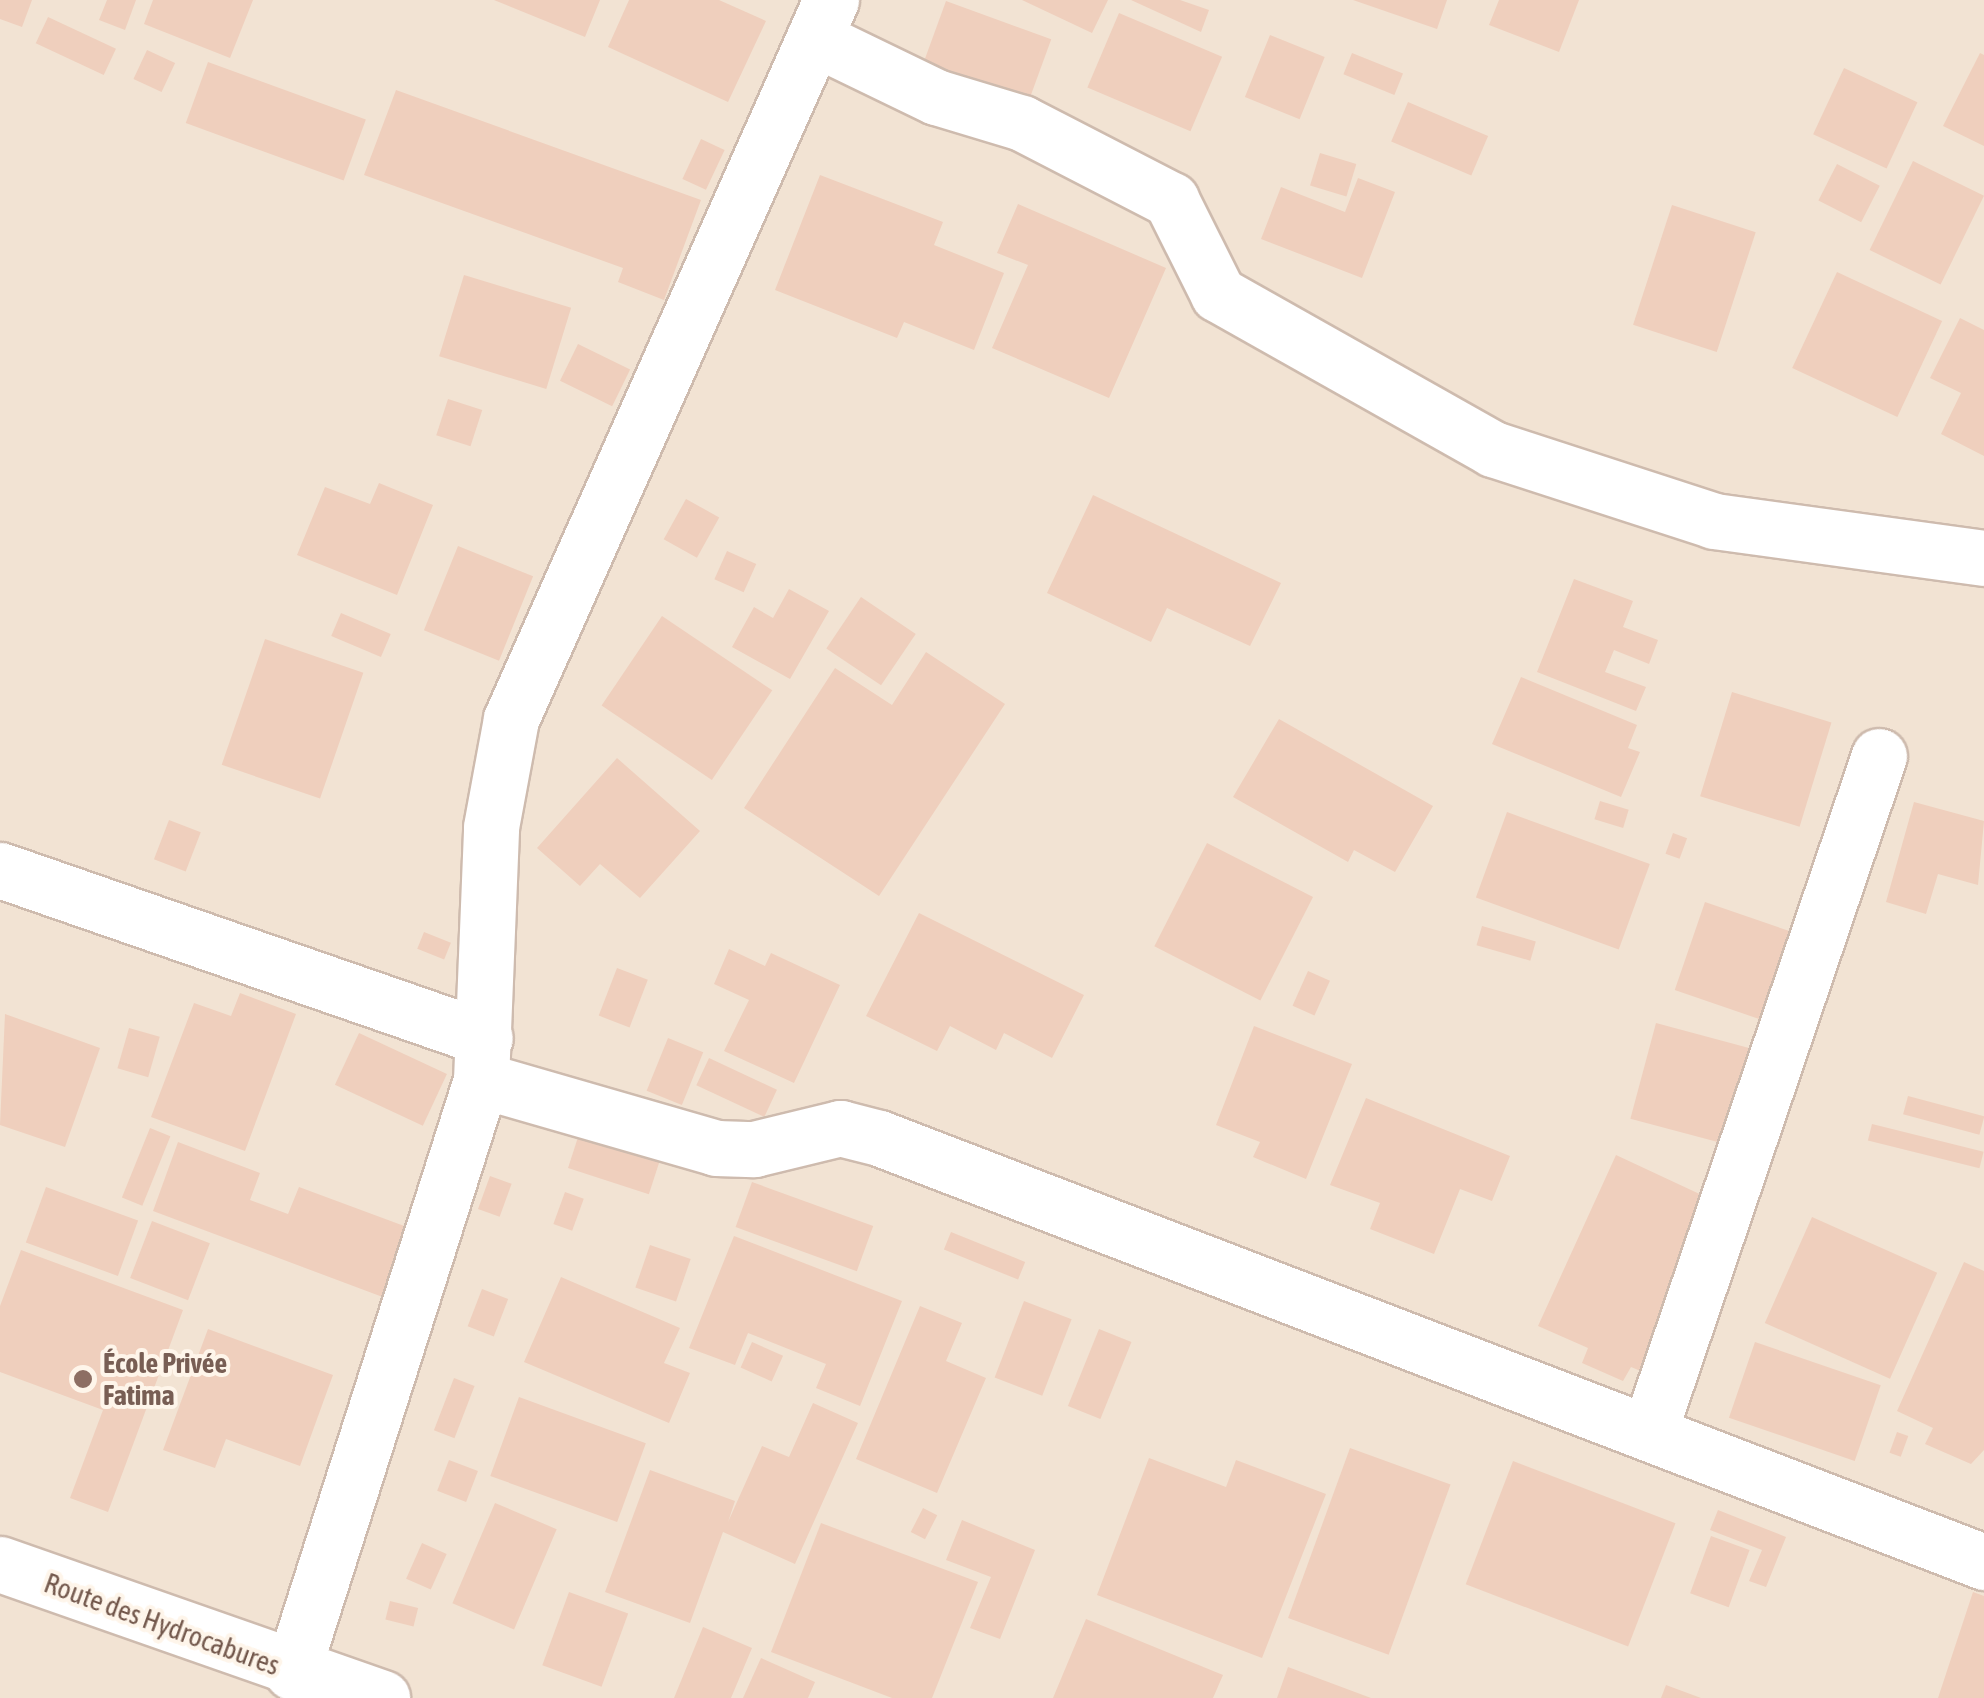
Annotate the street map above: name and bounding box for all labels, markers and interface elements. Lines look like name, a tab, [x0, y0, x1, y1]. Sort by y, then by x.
place label: École Privée Fatima	[103, 1346, 227, 1412]
marker: École Privée Fatima	[72, 1368, 94, 1390]
street label: Route des Hydrocabures	[40, 1566, 284, 1682]

